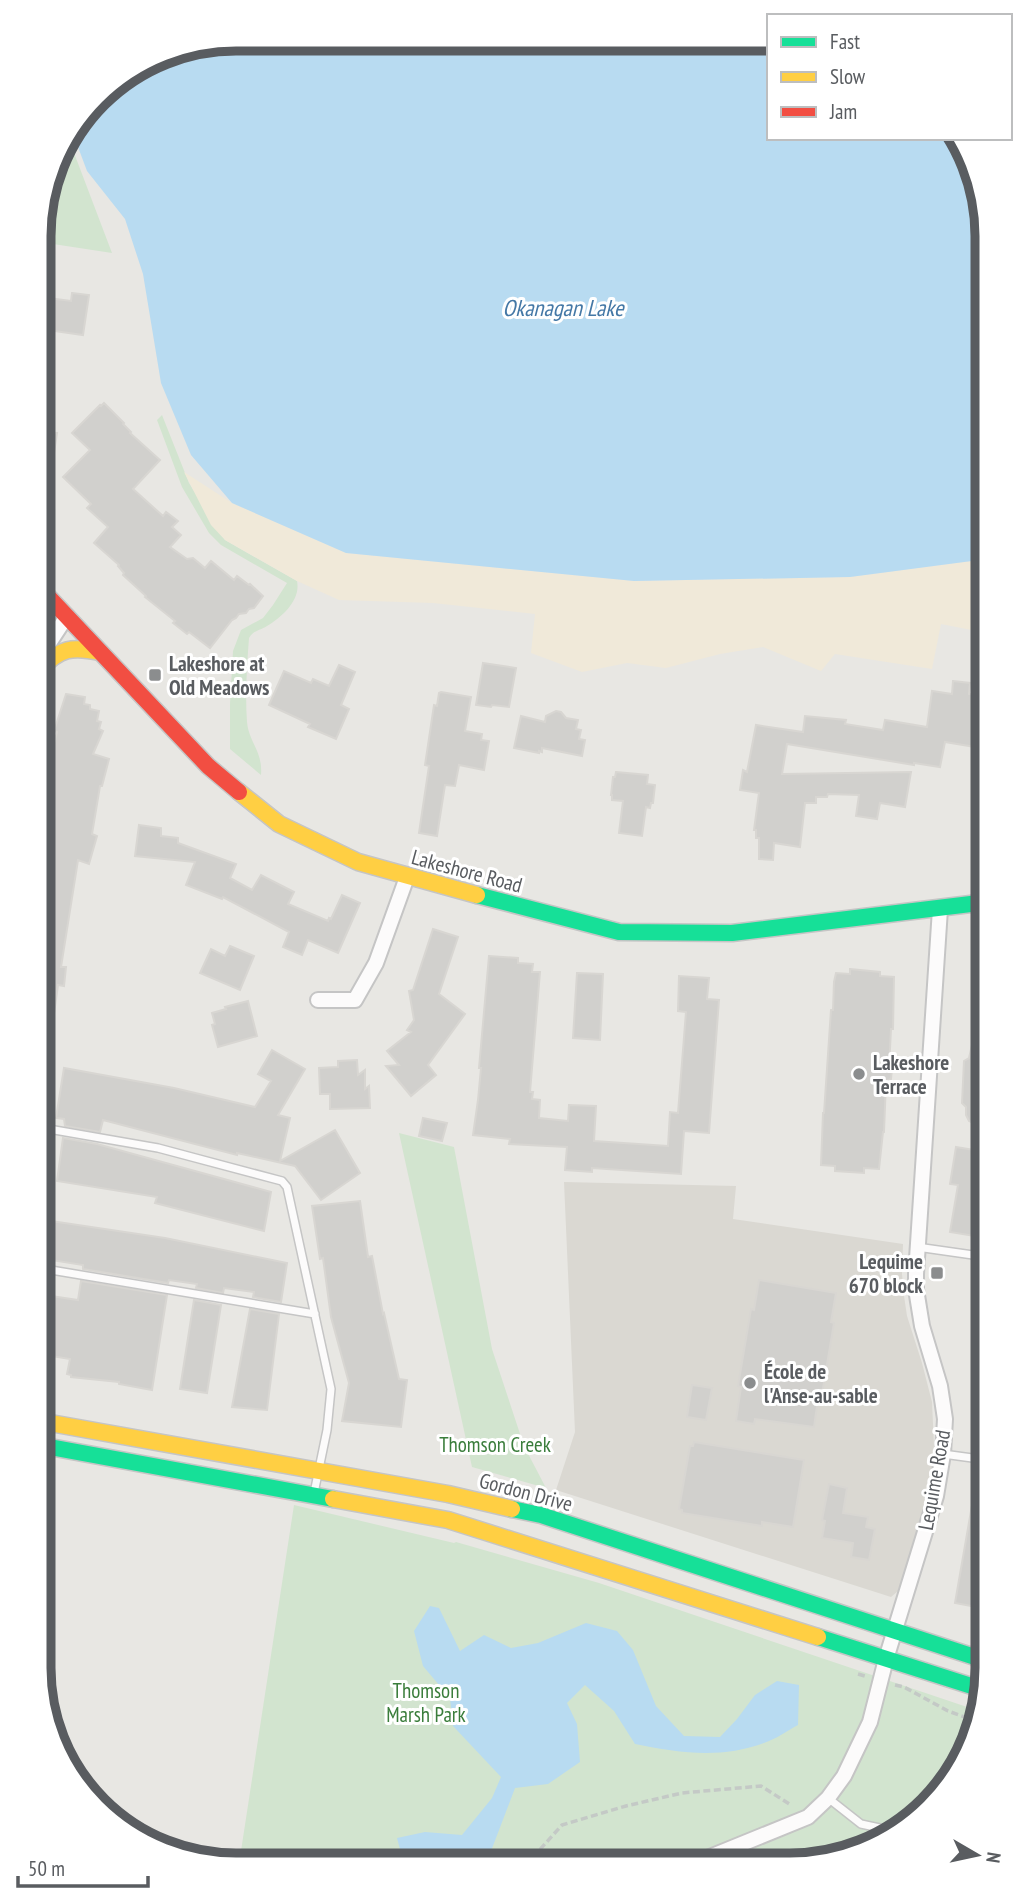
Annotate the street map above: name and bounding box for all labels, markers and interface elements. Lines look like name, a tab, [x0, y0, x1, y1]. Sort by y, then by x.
legend	[767, 14, 1012, 140]
text: Fast	[830, 28, 860, 55]
text: Slow	[830, 63, 866, 90]
text: Jam	[829, 98, 857, 125]
water label: Okanagan Lake	[503, 293, 625, 322]
place label: Lakeshore at Old Meadows	[169, 650, 269, 701]
marker: Lakeshore at Old Meadows	[147, 667, 163, 683]
street label: Lakeshore Road	[409, 843, 525, 899]
place label: Lakeshore Terrace	[873, 1049, 949, 1100]
marker: Lakeshore Terrace	[851, 1066, 867, 1082]
place label: Lequime 670 block	[849, 1248, 923, 1299]
marker: Lequime 670 block	[929, 1265, 945, 1281]
place label: École de l'Anse-au-sable	[764, 1358, 878, 1409]
marker: École de l'Anse-au-sable	[742, 1375, 758, 1391]
street label: Lequime Road	[912, 1428, 956, 1532]
park label: Thomson Creek	[439, 1431, 551, 1458]
street label: Gordon Drive	[477, 1467, 575, 1517]
park label: Thomson Marsh Park	[386, 1677, 466, 1728]
north arrow	[942, 1820, 1012, 1890]
scale bar	[18, 1844, 147, 1888]
text: N	[981, 1851, 1006, 1865]
text: 50 m	[28, 1855, 65, 1882]

